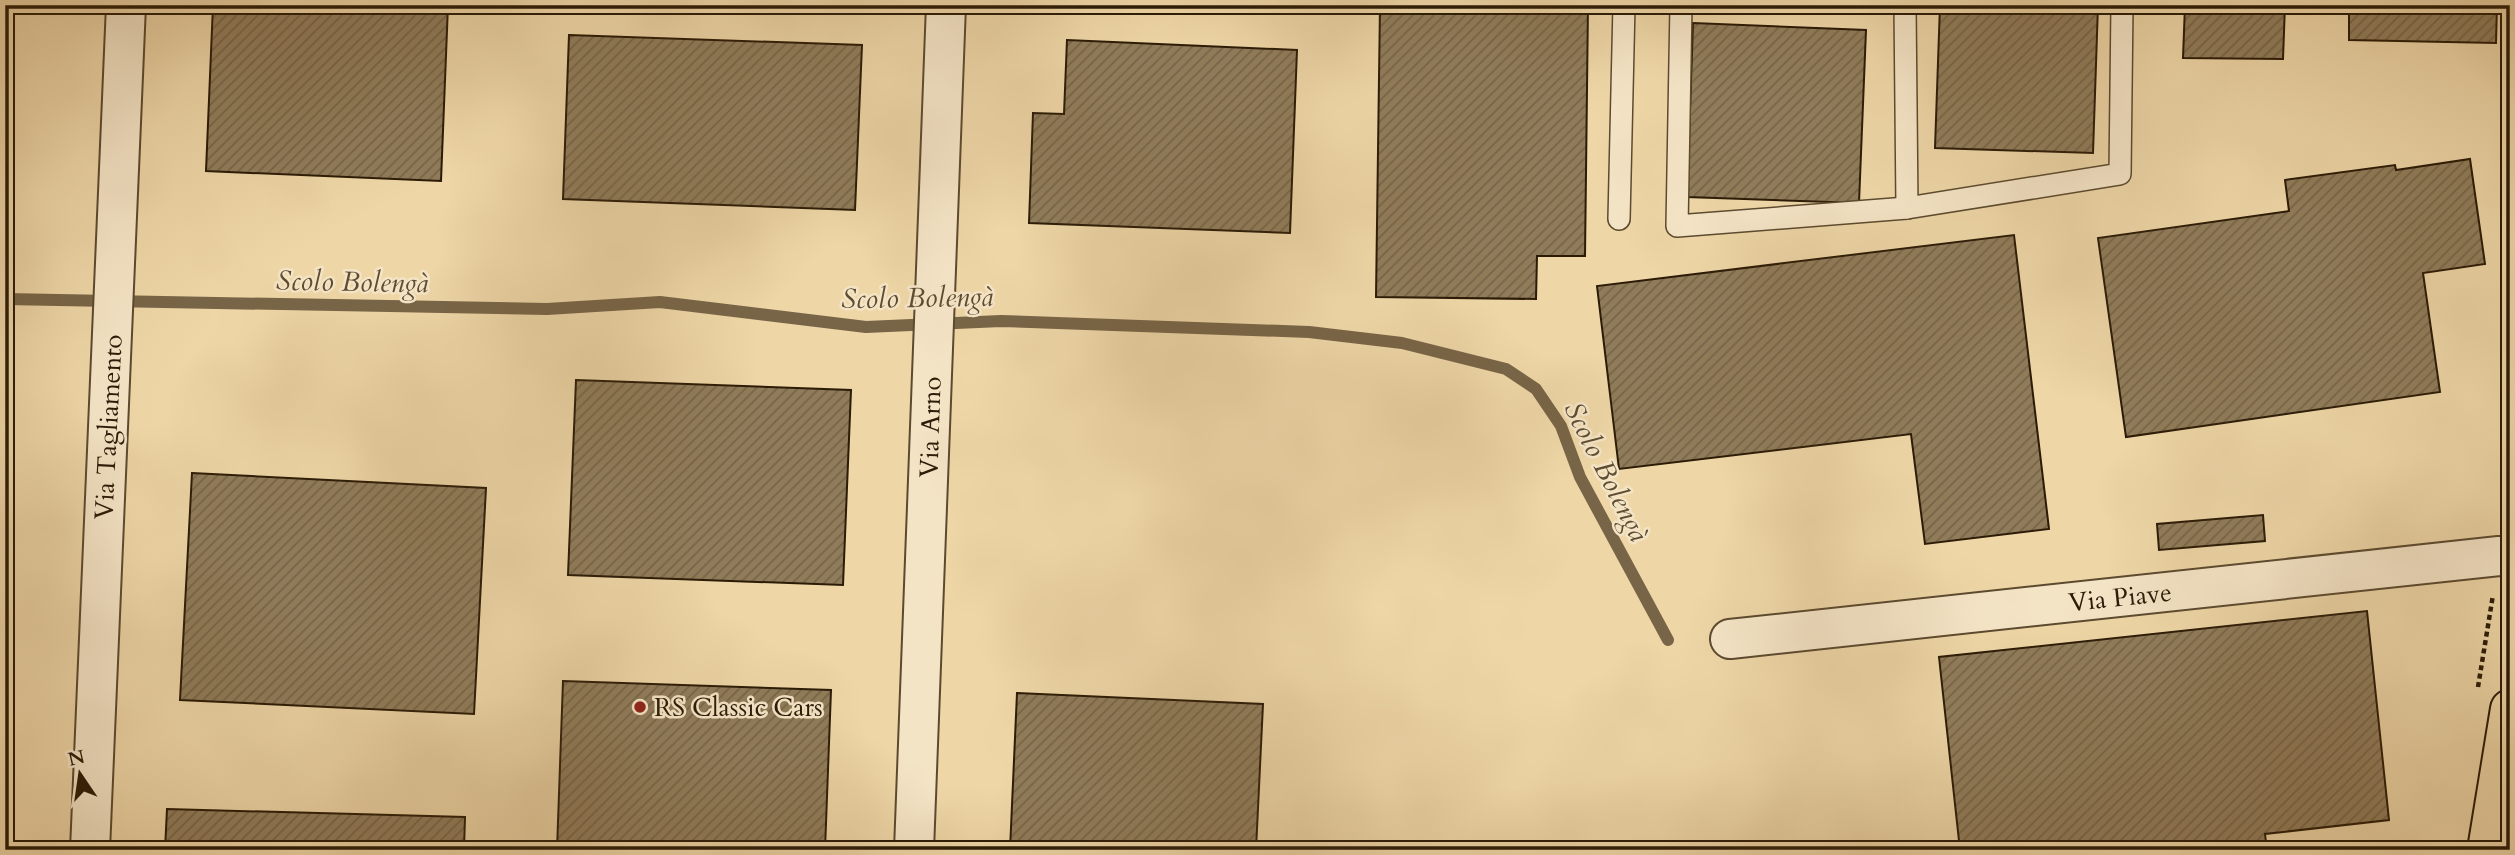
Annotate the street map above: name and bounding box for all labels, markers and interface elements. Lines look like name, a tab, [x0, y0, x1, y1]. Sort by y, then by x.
water label: Scolo Bolengà	[276, 262, 428, 302]
water label: Scolo Bolengà	[841, 278, 993, 318]
street label: Via Tagliamento	[86, 333, 131, 521]
street label: Via Arno	[911, 376, 950, 478]
water label: Scolo Bolengà	[1555, 395, 1658, 548]
street label: Via Piave	[2067, 575, 2173, 620]
place label: RS Classic Cars	[654, 690, 823, 725]
marker: RS Classic Cars	[632, 699, 648, 715]
north arrow	[46, 740, 116, 810]
text: N	[65, 744, 88, 773]

